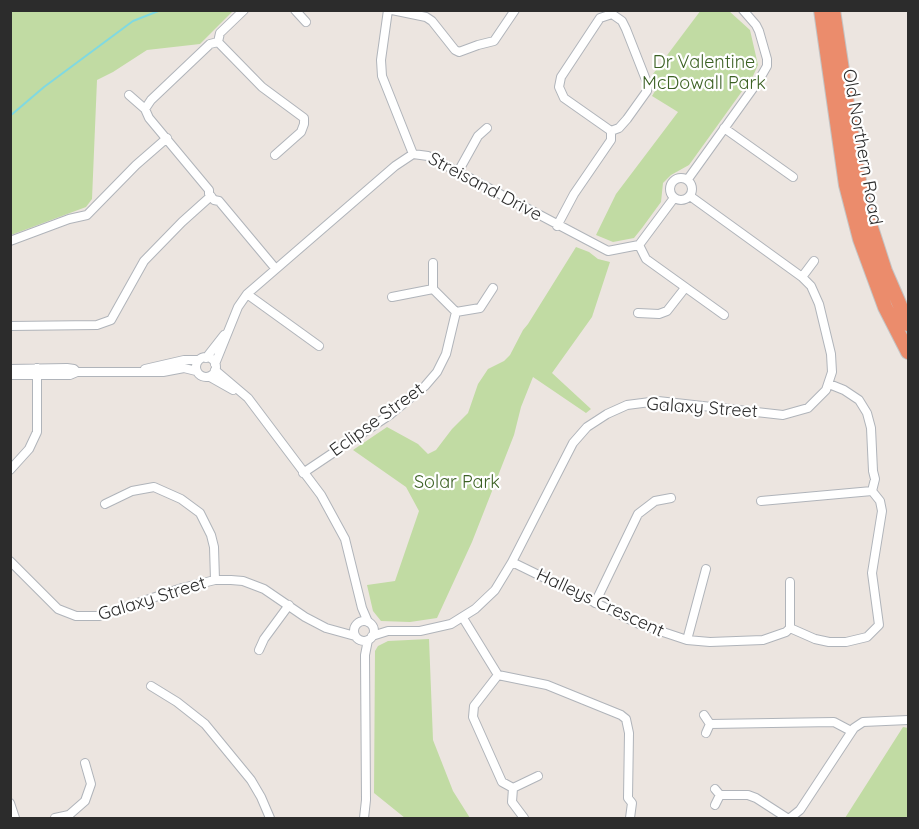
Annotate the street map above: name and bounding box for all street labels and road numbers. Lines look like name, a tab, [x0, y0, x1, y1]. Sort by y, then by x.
street label: Old Northern Road	[838, 67, 886, 227]
street label: Streisand Drive	[424, 148, 546, 226]
street label: Eclipse Street	[326, 379, 428, 461]
street label: Galaxy Street	[646, 393, 758, 423]
street label: Halleys Crescent	[533, 564, 667, 642]
street label: Galaxy Street	[95, 572, 209, 626]

